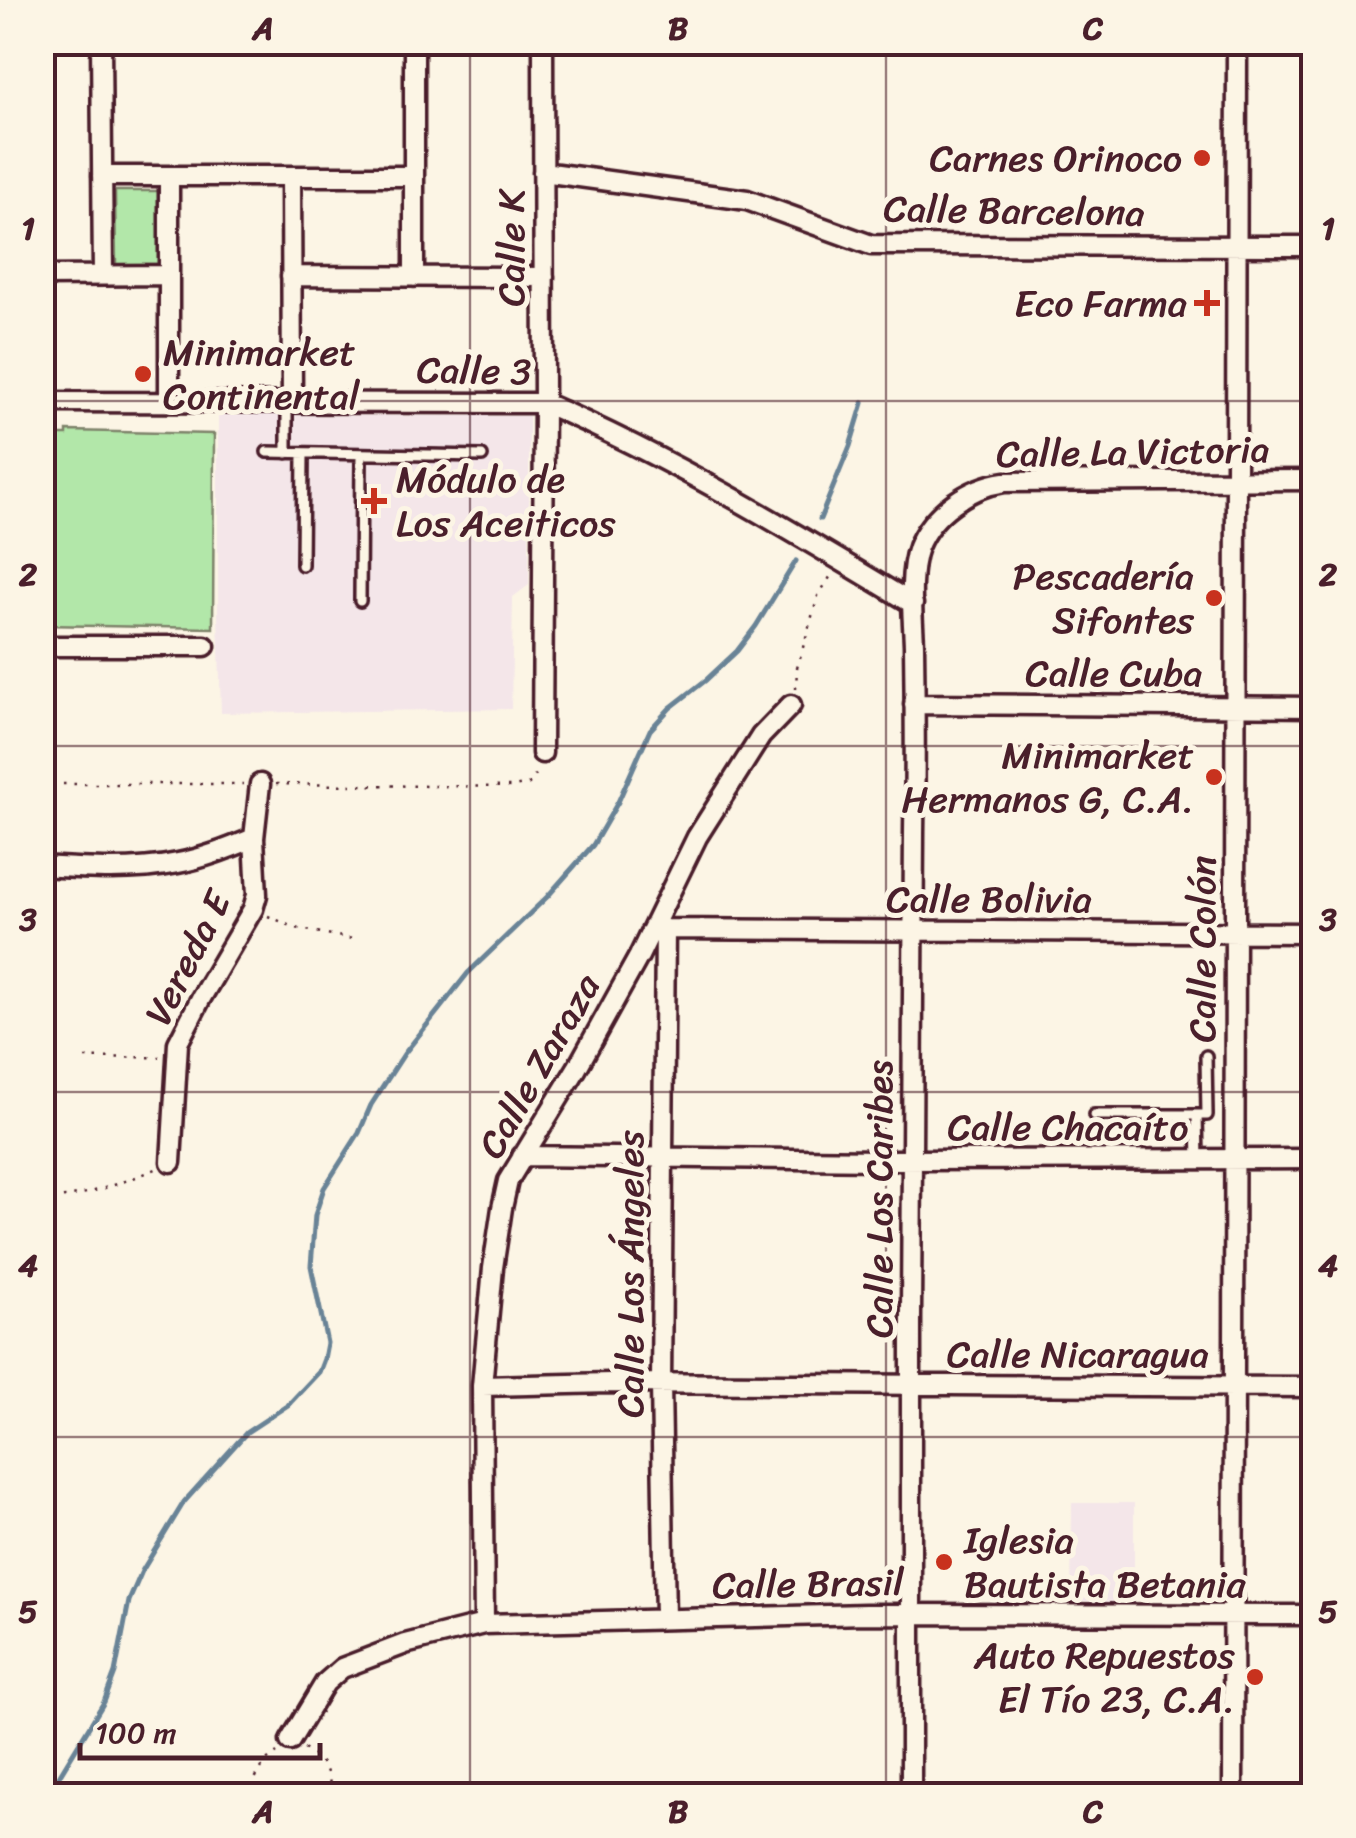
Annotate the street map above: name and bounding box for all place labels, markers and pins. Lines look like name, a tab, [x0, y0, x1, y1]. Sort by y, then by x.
place label: Carnes Orinoco	[929, 125, 1182, 192]
marker: Carnes Orinoco	[1191, 147, 1213, 169]
place label: Eco Farma	[1014, 270, 1187, 337]
marker: Eco Farma	[1196, 292, 1218, 314]
place label: Minimarket Continental	[163, 319, 361, 430]
marker: Minimarket Continental	[132, 363, 154, 385]
place label: Módulo de Los Aceiticos	[396, 446, 616, 557]
marker: Módulo de Los Aceiticos	[361, 488, 387, 514]
place label: Pescadería Sifontes	[1012, 543, 1195, 654]
marker: Pescadería Sifontes	[1203, 587, 1225, 609]
place label: Minimarket Hermanos G, C.A.	[902, 722, 1194, 833]
marker: Minimarket Hermanos G, C.A.	[1203, 766, 1225, 788]
place label: Iglesia Bautista Betania	[963, 1507, 1246, 1618]
marker: Iglesia Bautista Betania	[933, 1551, 955, 1573]
place label: Auto Repuestos El Tío 23, C.A.	[973, 1622, 1236, 1733]
marker: Auto Repuestos El Tío 23, C.A.	[1244, 1666, 1266, 1688]

